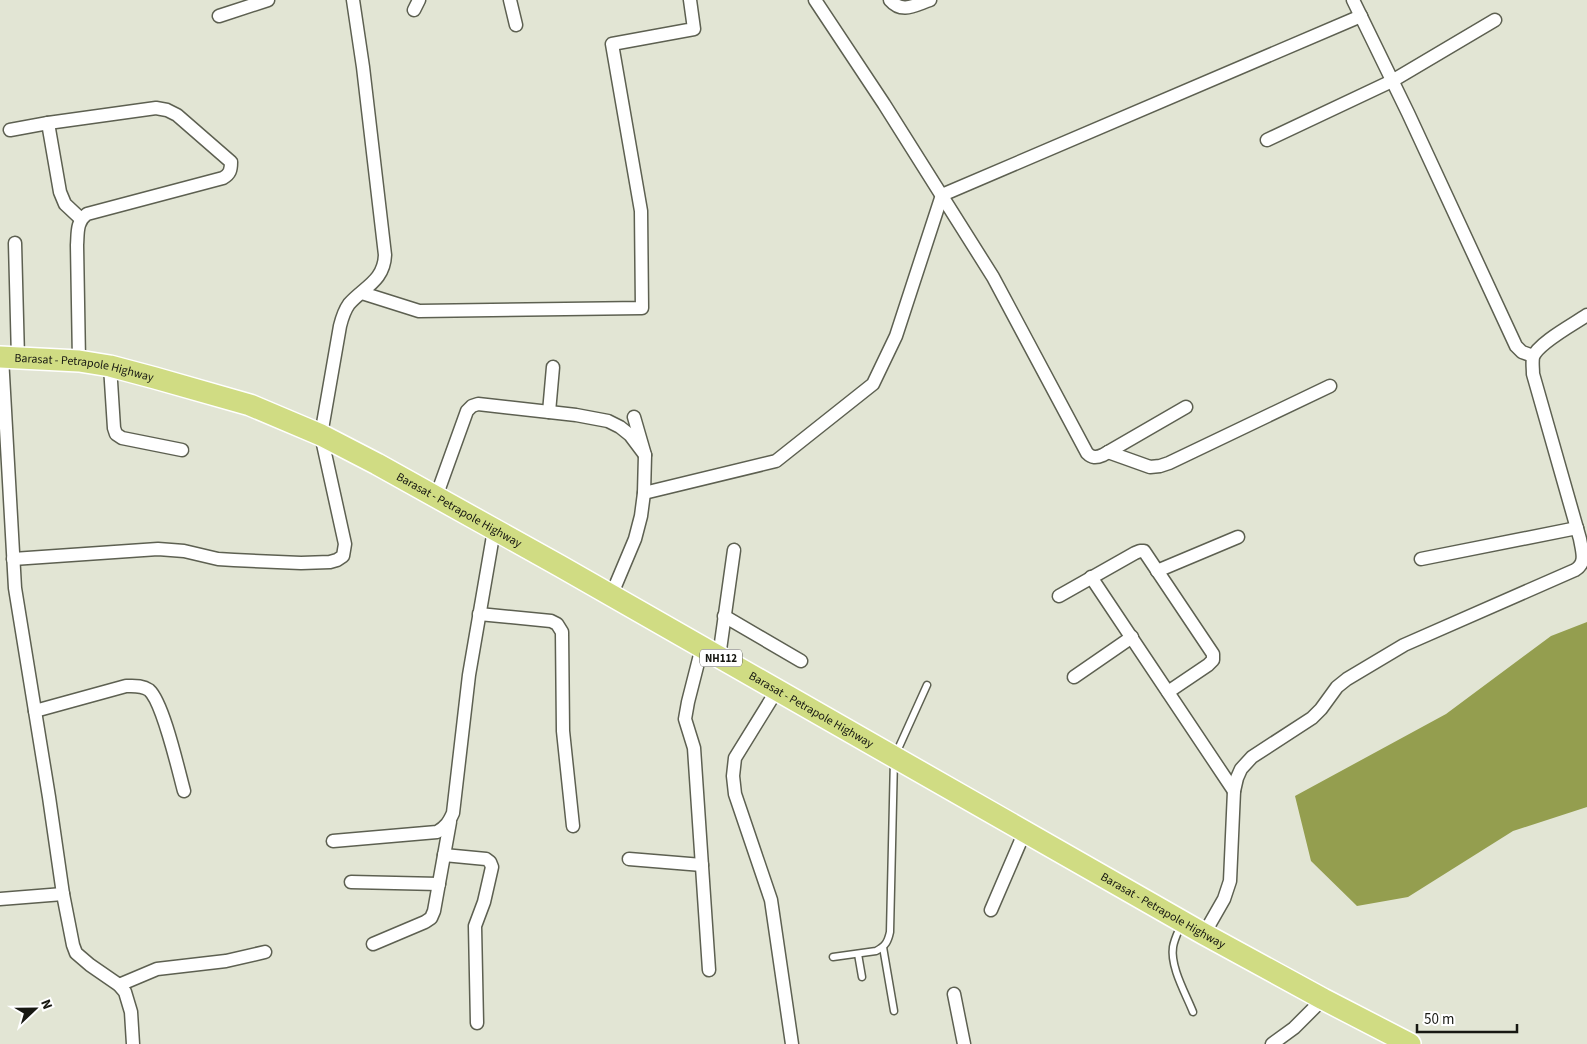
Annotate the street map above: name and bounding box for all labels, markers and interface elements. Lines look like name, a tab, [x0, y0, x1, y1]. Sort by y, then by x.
street label: Barasat - Petrapole Highway	[14, 350, 156, 386]
street label: Barasat - Petrapole Highway	[393, 468, 525, 552]
road number: NH112	[700, 650, 742, 666]
street label: Barasat - Petrapole Highway	[746, 668, 877, 753]
street label: Barasat - Petrapole Highway	[1097, 869, 1229, 953]
north arrow	[10, 984, 60, 1034]
text: N	[35, 996, 57, 1013]
scale bar	[1417, 1002, 1517, 1034]
text: 50 m	[1424, 1009, 1454, 1030]

